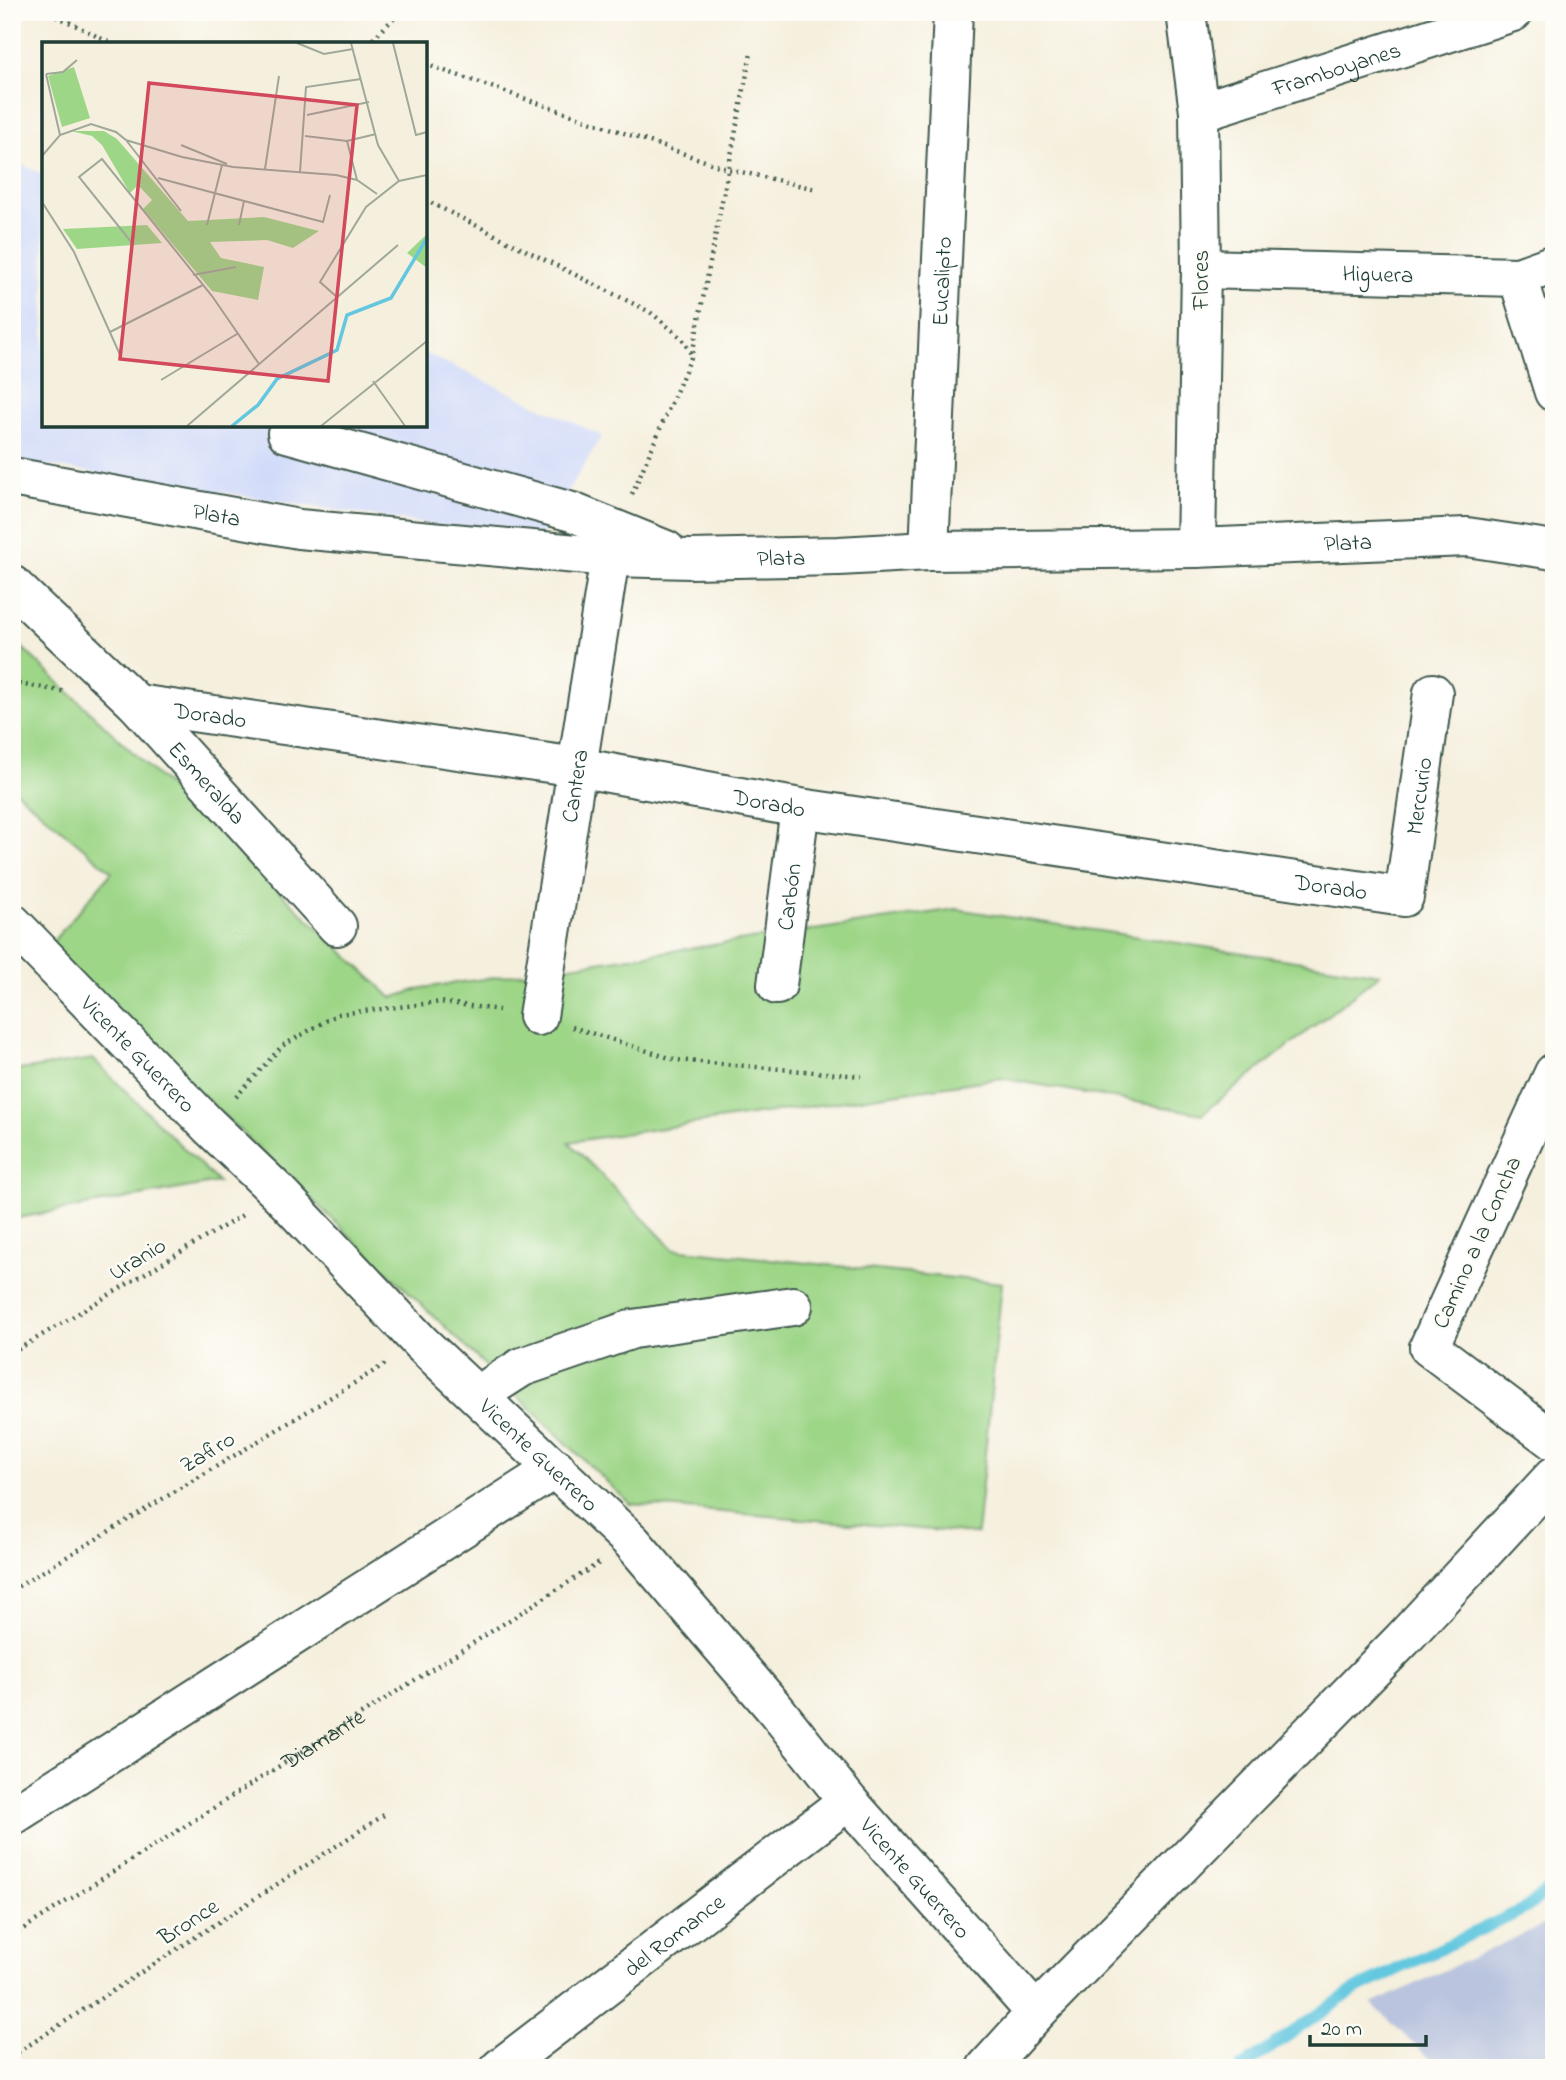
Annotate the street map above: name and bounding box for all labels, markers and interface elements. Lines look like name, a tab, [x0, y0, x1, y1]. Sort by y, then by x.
street label: Framboyanes	[1268, 35, 1405, 107]
inset map	[42, 42, 427, 427]
street label: Eucalipto	[925, 236, 962, 327]
street label: Flores	[1186, 250, 1219, 311]
street label: Higuera	[1342, 259, 1414, 293]
street label: Plata	[189, 496, 243, 537]
street label: Plata	[1323, 527, 1373, 562]
street label: Plata	[757, 543, 806, 577]
street label: Dorado	[170, 695, 249, 738]
street label: Esmeralda	[159, 735, 252, 833]
street label: Cantera	[555, 747, 599, 825]
street label: Mercurio	[1399, 755, 1443, 837]
street label: Dorado	[729, 782, 808, 828]
street label: Carbón	[770, 861, 812, 933]
street label: Dorado	[1291, 867, 1369, 910]
street label: Vicente Guerrero	[71, 988, 202, 1122]
street label: Camino a la Concha	[1425, 1151, 1531, 1335]
street label: Uranio	[103, 1230, 173, 1290]
street label: Vicente Guerrero	[470, 1391, 605, 1521]
street label: Zafiro	[174, 1424, 242, 1483]
street label: Diamante	[275, 1701, 373, 1780]
street label: Vicente Guerrero	[850, 1810, 977, 1948]
street label: del Romance	[618, 1887, 733, 1986]
street label: Bronce	[152, 1891, 227, 1956]
scale bar	[1310, 2003, 1426, 2047]
text: 20 m	[1321, 2015, 1362, 2045]

